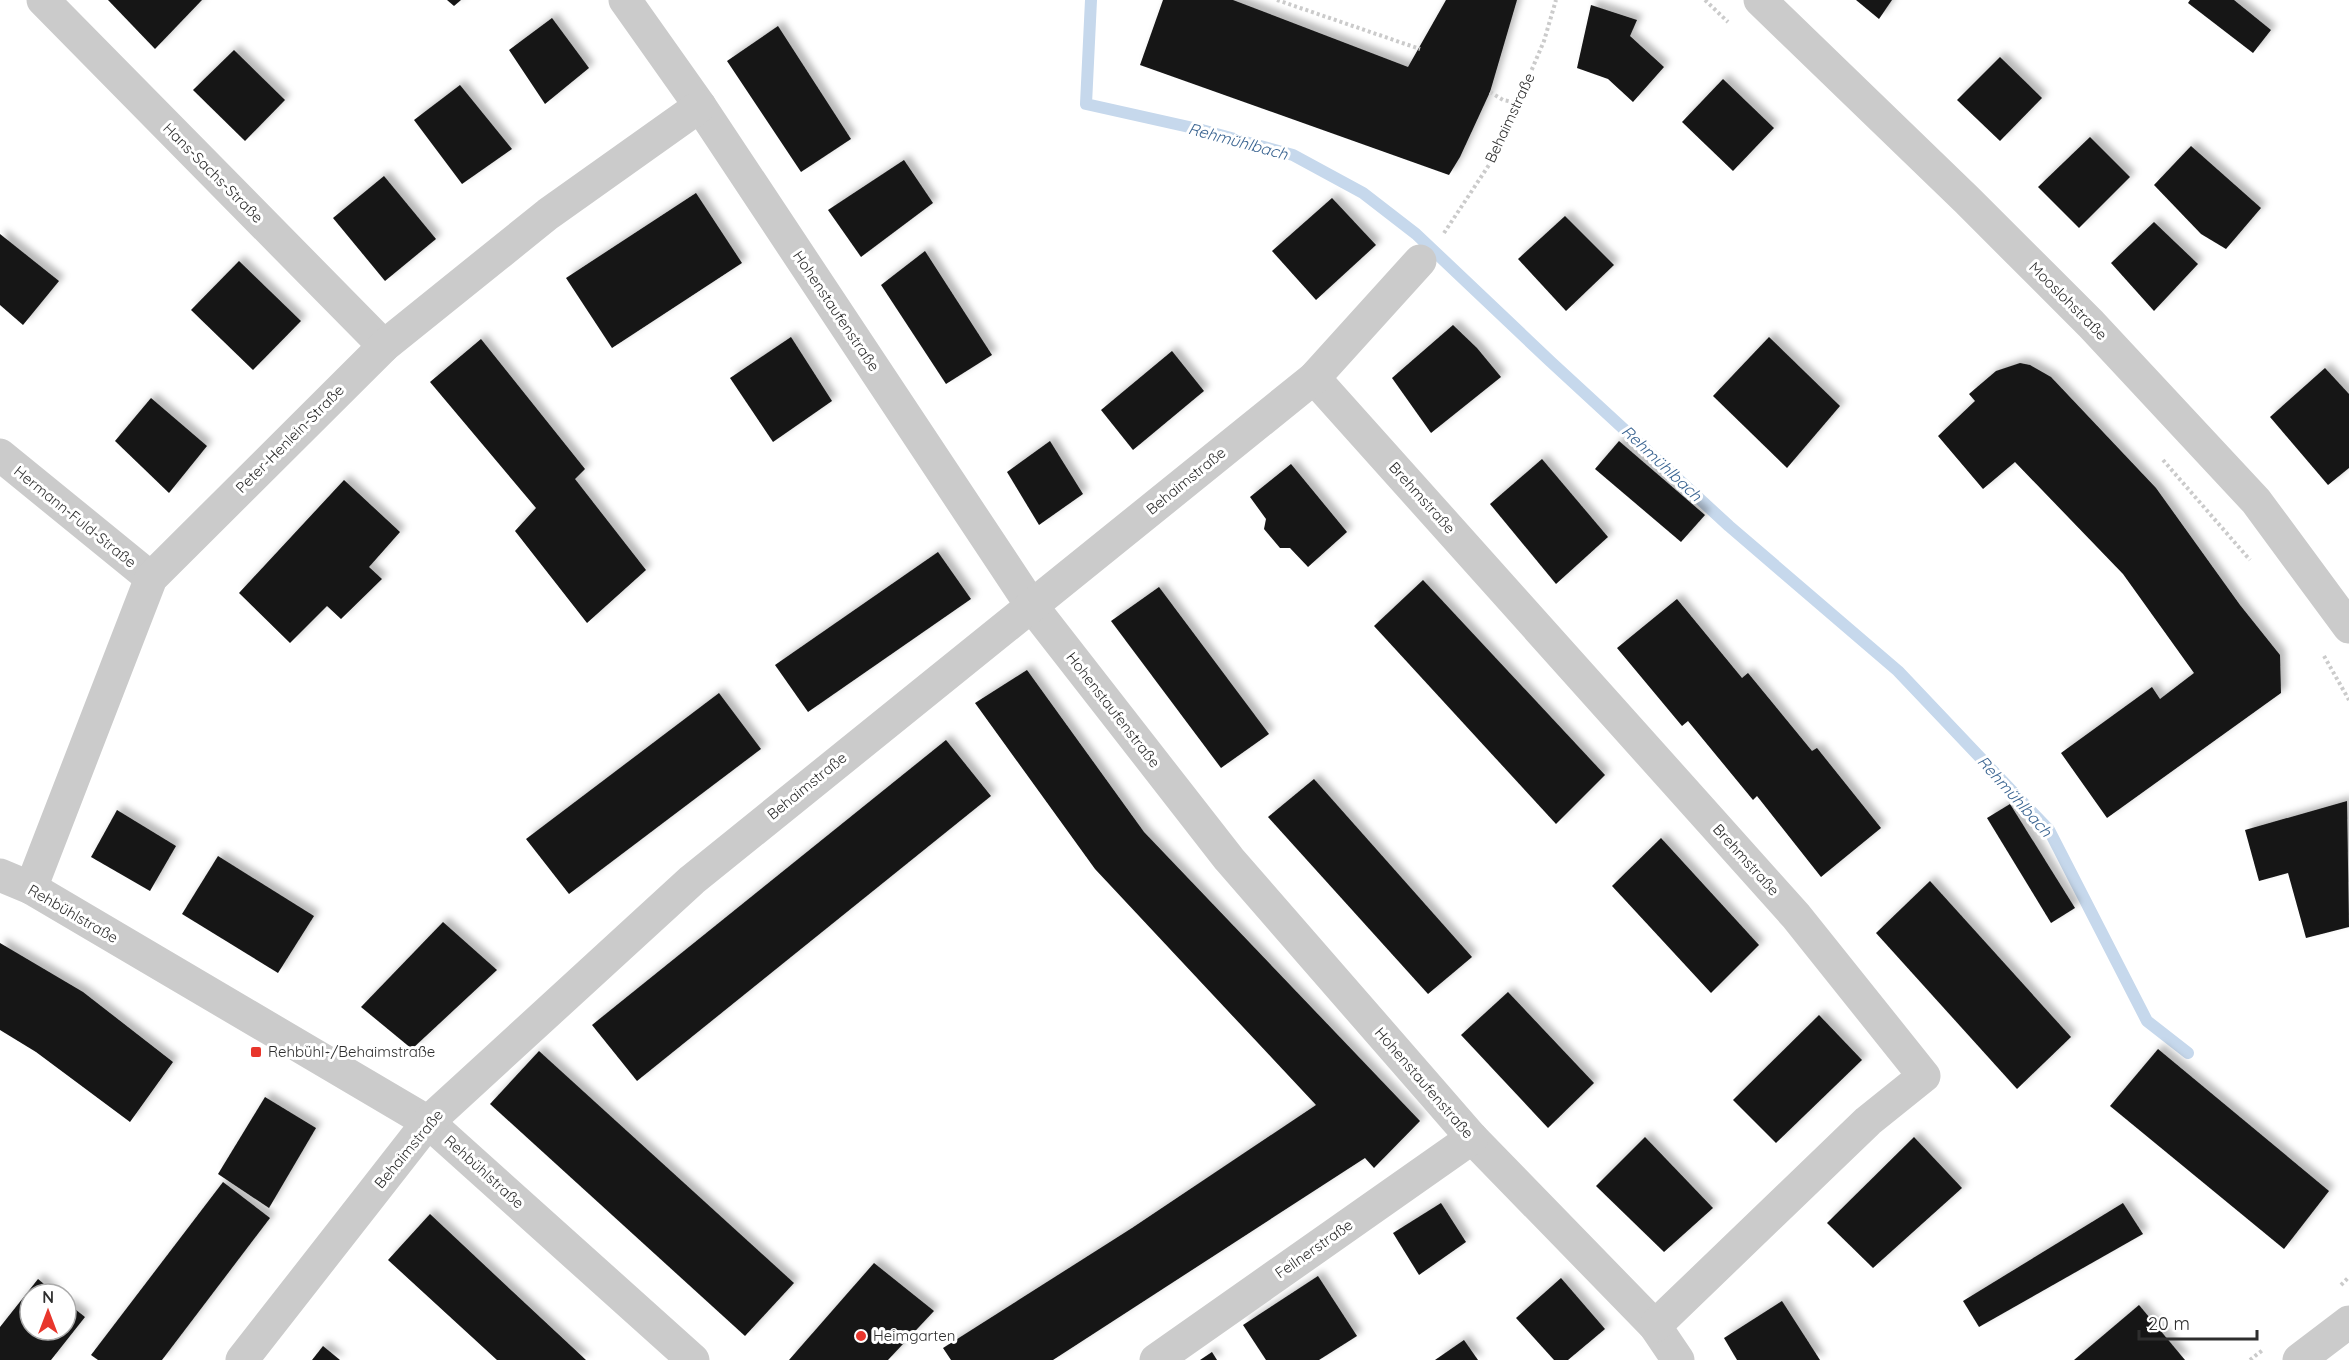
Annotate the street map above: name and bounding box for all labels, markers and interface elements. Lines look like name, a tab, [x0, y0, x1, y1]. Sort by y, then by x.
street label: Behaimstraße	[1480, 70, 1539, 166]
water label: Rehmühlbach	[1186, 118, 1291, 164]
street label: Hans-Sachs-Straße	[159, 119, 267, 227]
street label: Hohenstaufenstraße	[789, 247, 884, 375]
street label: Mooslohstraße	[2025, 258, 2111, 344]
street label: Peter-Henlein-Straße	[231, 380, 348, 497]
water label: Rehmühlbach	[1618, 421, 1707, 506]
street label: Behaimstraße	[1142, 443, 1229, 519]
street label: Brehmstraße	[1385, 458, 1460, 538]
street label: Hermann-Fuld-Straße	[10, 461, 140, 572]
street label: Hohenstaufenstraße	[1062, 648, 1164, 771]
street label: Behaimstraße	[763, 748, 850, 824]
water label: Rehmühlbach	[1973, 751, 2057, 841]
street label: Brehmstraße	[1709, 820, 1784, 900]
street label: Rehbühlstraße	[25, 880, 122, 947]
street label: Hohenstaufenstraße	[1371, 1023, 1478, 1142]
place label: Rehbühl-/Behaimstraße	[268, 1042, 435, 1061]
marker: Rehbühl-/Behaimstraße	[249, 1045, 263, 1059]
street label: Behaimstraße	[370, 1105, 447, 1192]
street label: Rehbühlstraße	[440, 1131, 528, 1212]
street label: Feilnerstraße	[1271, 1215, 1356, 1282]
north arrow	[18, 1282, 78, 1342]
text: N	[42, 1287, 54, 1307]
scale bar	[2139, 1303, 2258, 1341]
text: 20 m	[2148, 1312, 2190, 1335]
place label: Heimgarten	[873, 1326, 955, 1345]
marker: Heimgarten	[854, 1329, 868, 1343]

